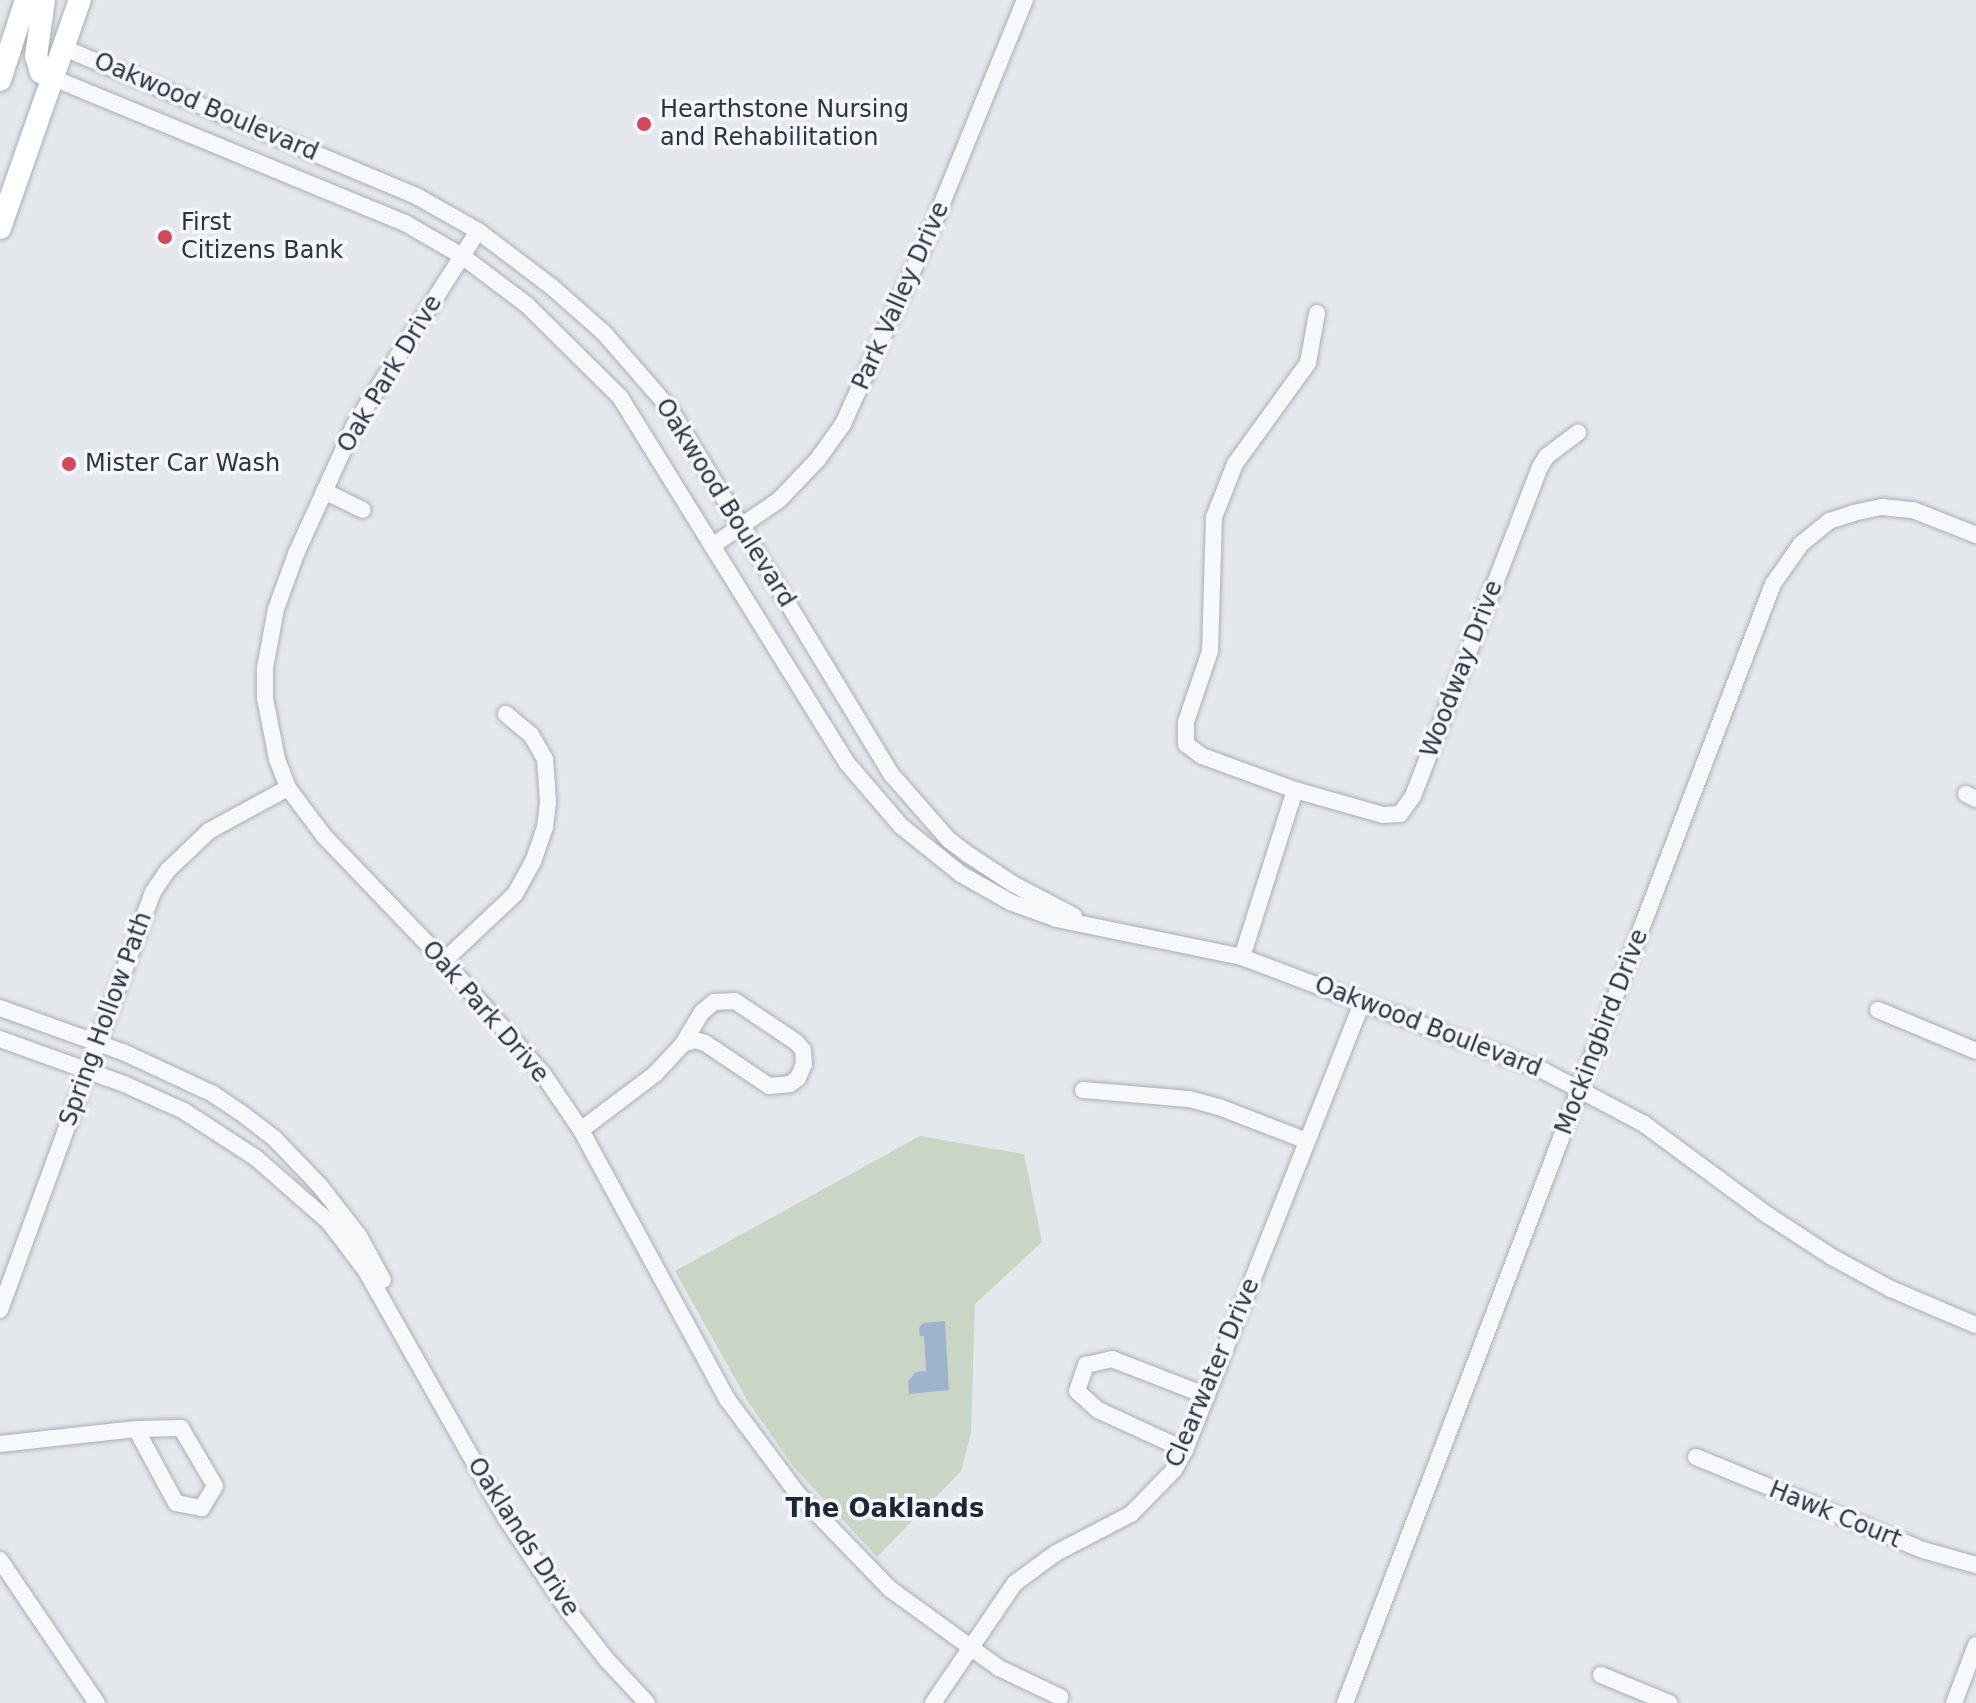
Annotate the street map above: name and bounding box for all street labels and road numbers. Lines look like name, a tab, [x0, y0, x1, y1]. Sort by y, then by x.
street label: Oakwood Boulevard	[90, 47, 322, 167]
street label: Park Valley Drive	[847, 198, 955, 394]
street label: Oak Park Drive	[332, 290, 448, 458]
street label: Oakwood Boulevard	[649, 393, 801, 613]
street label: Woodway Drive	[1415, 577, 1509, 761]
street label: Spring Hollow Path	[54, 908, 158, 1130]
street label: Mockingbird Drive	[1550, 925, 1654, 1139]
street label: Oak Park Drive	[416, 935, 554, 1089]
street label: Oakwood Boulevard	[1310, 970, 1546, 1084]
street label: Clearwater Drive	[1160, 1274, 1266, 1472]
street label: Oaklands Drive	[461, 1452, 585, 1622]
street label: Hawk Court	[1765, 1475, 1905, 1555]

